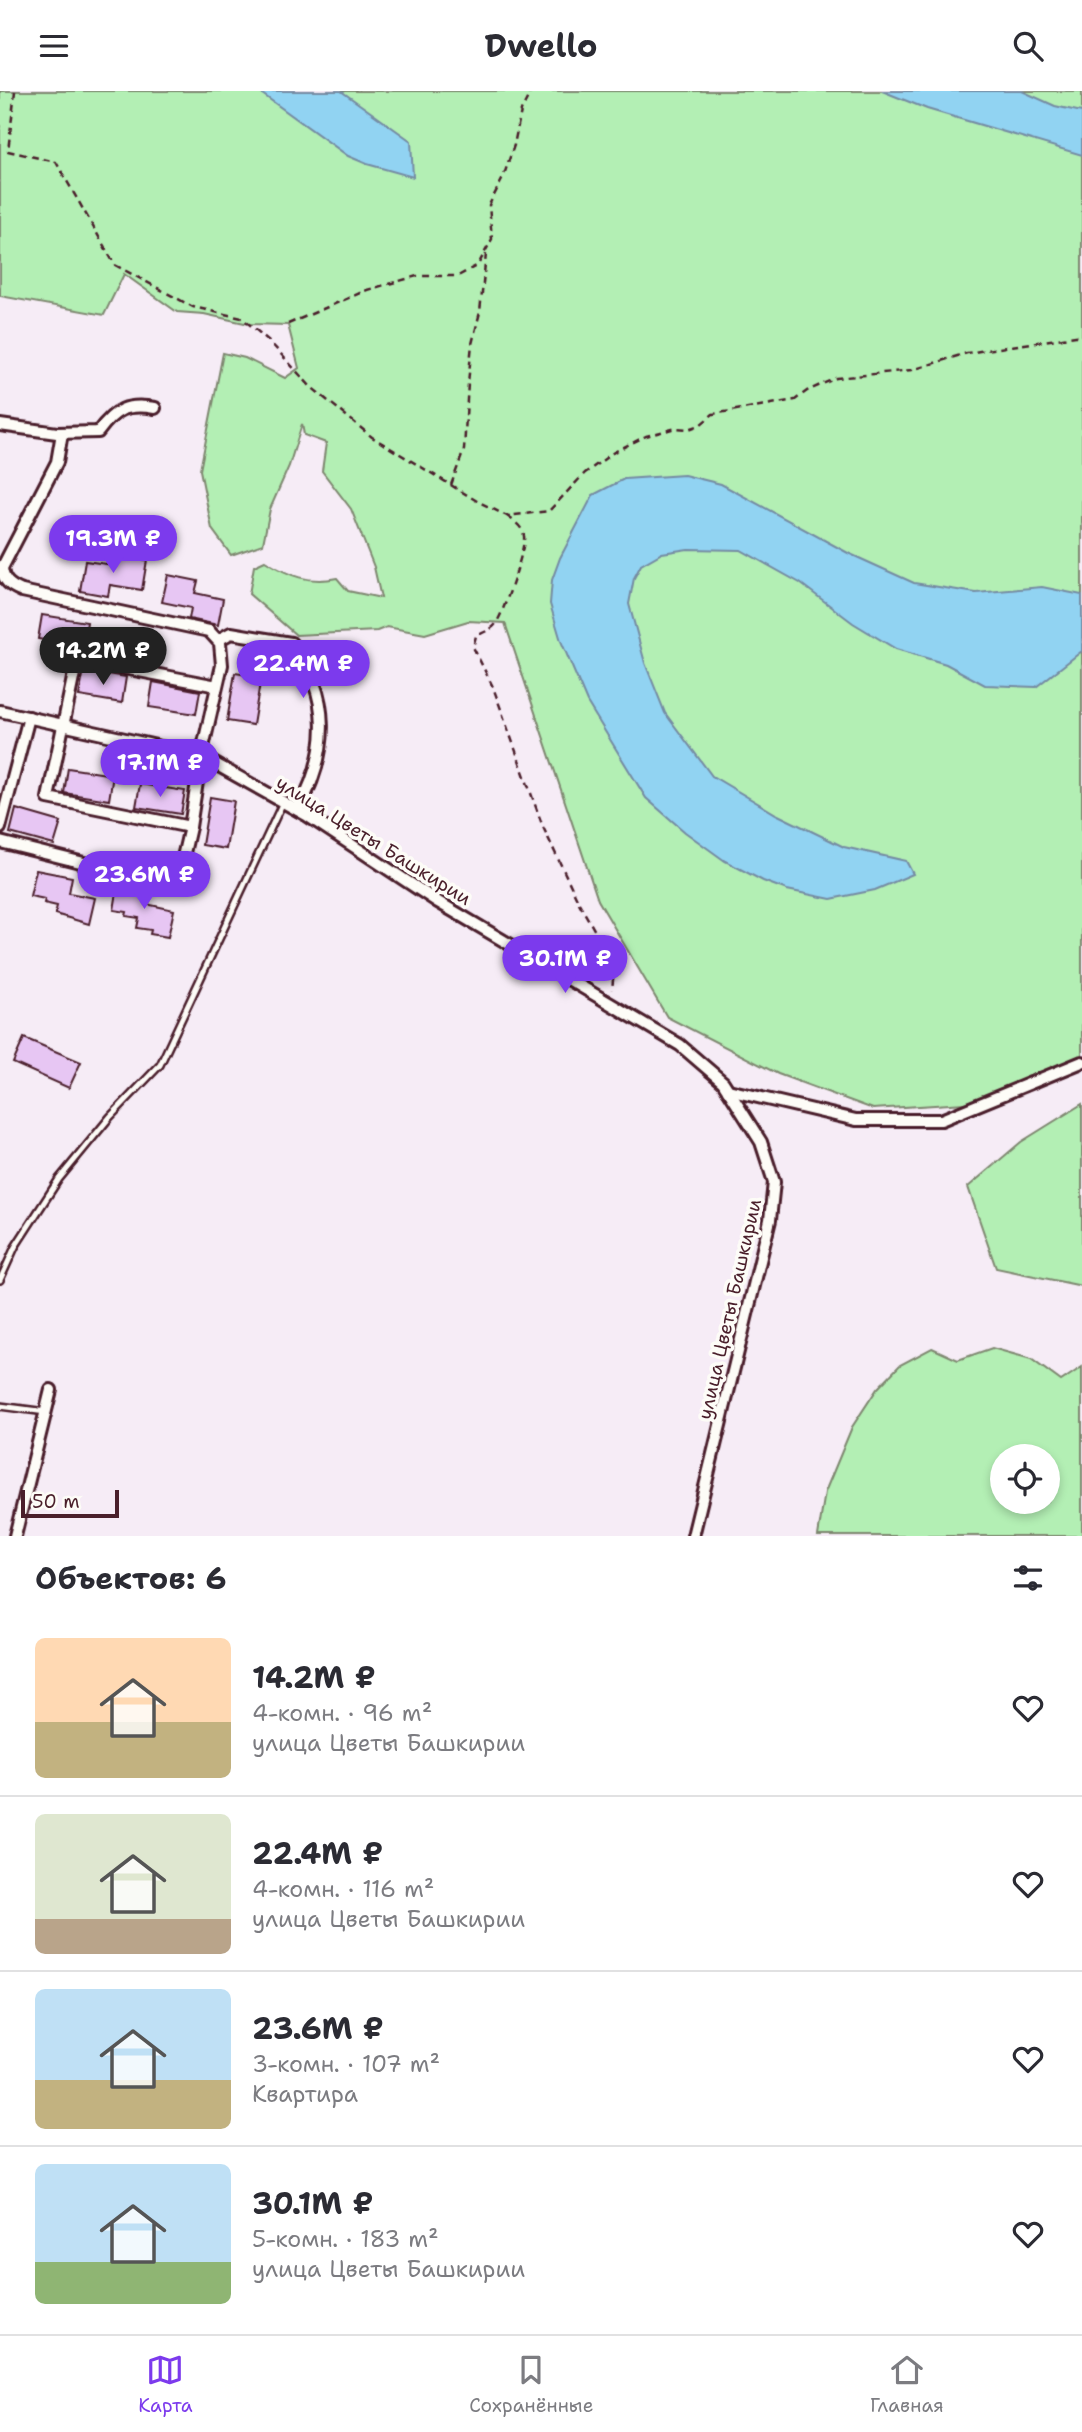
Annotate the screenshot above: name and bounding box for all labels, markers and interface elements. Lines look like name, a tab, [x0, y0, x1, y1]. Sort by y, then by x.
text: Dwello	[485, 24, 597, 67]
icon: menu	[35, 27, 73, 65]
icon: search	[1009, 27, 1047, 65]
pin: 19.3M ₽	[48, 515, 178, 575]
text: 19.3M ₽	[65, 523, 161, 553]
pin: 14.2M ₽	[38, 627, 168, 687]
text: 14.2M ₽	[56, 635, 150, 665]
pin: 22.4M ₽	[238, 641, 368, 700]
text: 22.4M ₽	[253, 648, 353, 678]
pin: 17.1M ₽	[95, 739, 225, 799]
text: 17.1M ₽	[117, 747, 203, 777]
street label: улица Цветы Башкирии	[271, 770, 476, 911]
pin: 23.6M ₽	[79, 851, 209, 911]
text: 23.6M ₽	[93, 859, 195, 889]
pin: 30.1M ₽	[500, 935, 630, 995]
text: 30.1M ₽	[518, 943, 612, 973]
street label: улица Цветы Башкирии	[692, 1196, 767, 1422]
map controls	[990, 1444, 1060, 1514]
button: locate	[990, 1444, 1060, 1514]
scale bar	[21, 1487, 119, 1519]
text: 50 m	[32, 1489, 80, 1514]
text: Объектов: 6	[35, 1558, 227, 1599]
icon: filters	[1009, 1559, 1047, 1597]
text: 14.2M ₽	[252, 1657, 376, 1698]
icon: home	[91, 1666, 175, 1750]
icon: heart	[1009, 1689, 1047, 1727]
text: 4-комн. · 96 m²	[252, 1698, 432, 1728]
text: улица Цветы Башкирии	[252, 1728, 525, 1758]
text: 22.4M ₽	[252, 1833, 383, 1874]
icon: home	[91, 1842, 175, 1926]
icon: heart	[1009, 1865, 1047, 1903]
text: 4-комн. · 116 m²	[252, 1874, 434, 1904]
text: улица Цветы Башкирии	[252, 1904, 525, 1934]
text: 23.6M ₽	[252, 2008, 384, 2049]
icon: home	[91, 2017, 175, 2101]
icon: heart	[1009, 2040, 1047, 2078]
text: 3-комн. · 107 m²	[252, 2049, 440, 2079]
text: Квартира	[252, 2079, 358, 2109]
text: 30.1M ₽	[252, 2183, 374, 2224]
icon: home	[91, 2192, 175, 2276]
icon: heart	[1009, 2215, 1047, 2253]
text: 5-комн. · 183 m²	[252, 2224, 439, 2254]
text: улица Цветы Башкирии	[252, 2254, 525, 2284]
tab: Карта	[138, 2351, 193, 2418]
tab: Сохранённые	[469, 2351, 593, 2418]
tab: Главная	[870, 2351, 944, 2418]

